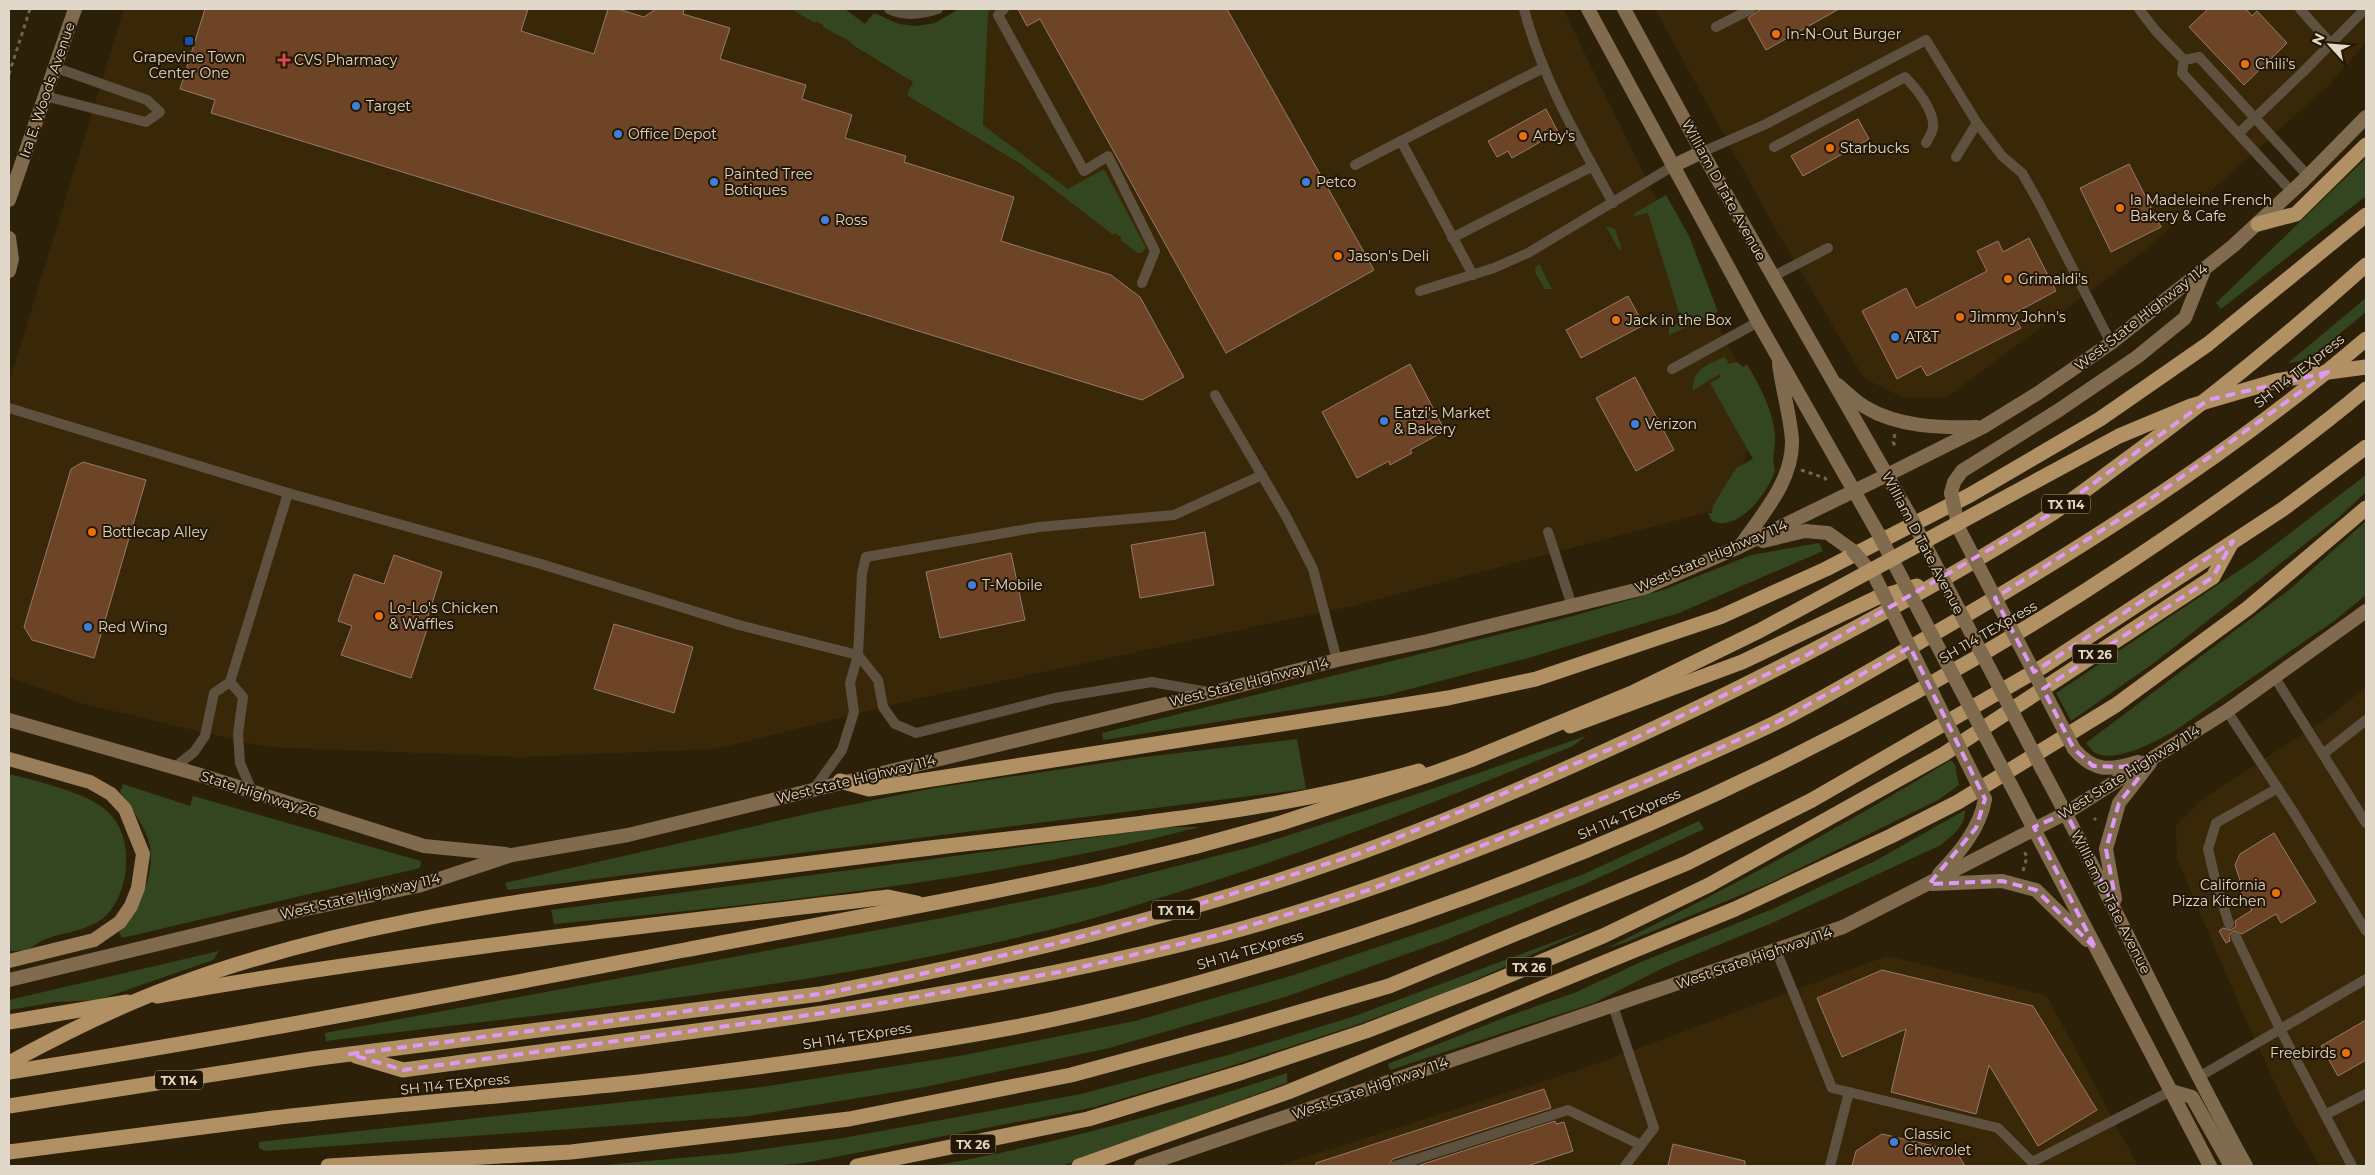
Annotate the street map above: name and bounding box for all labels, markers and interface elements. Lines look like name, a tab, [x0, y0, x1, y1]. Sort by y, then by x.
street label: Ira E. Woods Avenue	[15, 20, 79, 160]
north arrow	[2305, 20, 2355, 70]
place label: In-N-Out Burger	[1786, 25, 1902, 43]
marker: In-N-Out Burger	[1770, 28, 1782, 40]
text: N	[2308, 30, 2329, 48]
marker: Grapevine Town Center One	[183, 35, 195, 47]
place label: Grapevine Town Center One	[133, 48, 245, 82]
place label: CVS Pharmacy	[294, 51, 398, 69]
marker: CVS Pharmacy	[278, 54, 290, 66]
place label: Chili's	[2255, 55, 2296, 73]
marker: Chili's	[2239, 58, 2251, 70]
place label: Target	[366, 97, 411, 115]
marker: Target	[350, 100, 362, 112]
street label: William D Tate Avenue	[1678, 116, 1770, 264]
place label: Office Depot	[628, 125, 717, 143]
place label: Arby's	[1533, 127, 1575, 145]
marker: Office Depot	[612, 128, 624, 140]
marker: Arby's	[1517, 130, 1529, 142]
place label: Starbucks	[1840, 139, 1910, 157]
marker: Starbucks	[1824, 142, 1836, 154]
place label: Painted Tree Botiques	[724, 165, 813, 199]
place label: Petco	[1316, 173, 1357, 191]
marker: Painted Tree Botiques	[708, 176, 720, 188]
marker: Petco	[1300, 176, 1312, 188]
place label: la Madeleine French Bakery & Cafe	[2130, 191, 2272, 225]
marker: la Madeleine French Bakery & Cafe	[2114, 202, 2126, 214]
place label: Ross	[835, 211, 868, 229]
marker: Ross	[819, 214, 831, 226]
place label: Jason's Deli	[1347, 247, 1429, 265]
marker: Jason's Deli	[1332, 250, 1344, 262]
street label: West State Highway 114	[2071, 259, 2212, 375]
place label: Grimaldi's	[2018, 270, 2088, 288]
marker: Grimaldi's	[2002, 273, 2014, 285]
place label: Jimmy John's	[1969, 308, 2066, 326]
place label: Jack in the Box	[1625, 311, 1732, 329]
marker: Jimmy John's	[1954, 311, 1966, 323]
marker: Jack in the Box	[1610, 314, 1622, 326]
place label: AT&T	[1905, 328, 1939, 346]
street label: SH 114 TEXpress	[2250, 330, 2348, 412]
marker: AT&T	[1889, 331, 1901, 343]
place label: Eatzi's Market & Bakery	[1394, 404, 1491, 438]
marker: Eatzi's Market & Bakery	[1378, 415, 1390, 427]
place label: Verizon	[1645, 415, 1697, 433]
marker: Verizon	[1629, 418, 1641, 430]
street label: William D Tate Avenue	[1878, 469, 1968, 617]
road number: TX 114	[2042, 494, 2090, 514]
street label: West State Highway 114	[1632, 515, 1791, 596]
place label: Bottlecap Alley	[102, 523, 208, 541]
marker: Bottlecap Alley	[86, 526, 98, 538]
place label: T-Mobile	[982, 576, 1043, 594]
marker: T-Mobile	[966, 579, 978, 591]
street label: SH 114 TEXpress	[1936, 597, 2040, 667]
place label: Lo-Lo's Chicken & Waffles	[389, 599, 498, 633]
marker: Lo-Lo's Chicken & Waffles	[373, 610, 385, 622]
place label: Red Wing	[98, 618, 168, 636]
marker: Red Wing	[82, 621, 94, 633]
road number: TX 26	[2072, 644, 2118, 664]
street label: West State Highway 114	[1167, 653, 1331, 711]
street label: West State Highway 114	[2055, 721, 2204, 823]
street label: West State Highway 114	[774, 750, 938, 808]
street label: State Highway 26	[198, 767, 320, 821]
street label: SH 114 TEXpress	[1575, 784, 1683, 844]
street label: William D Tate Avenue	[2067, 827, 2155, 977]
street label: West State Highway 114	[278, 869, 443, 923]
place label: California Pizza Kitchen	[2172, 876, 2266, 910]
marker: California Pizza Kitchen	[2270, 887, 2282, 899]
road number: TX 114	[1152, 900, 1200, 920]
street label: West State Highway 114	[1674, 923, 1835, 993]
street label: SH 114 TEXpress	[1195, 926, 1306, 974]
road number: TX 26	[1506, 958, 1552, 976]
street label: SH 114 TEXpress	[801, 1018, 913, 1053]
place label: Freebirds	[2270, 1044, 2336, 1062]
marker: Freebirds	[2340, 1047, 2352, 1059]
street label: West State Highway 114	[1290, 1053, 1451, 1123]
street label: SH 114 TEXpress	[399, 1069, 511, 1099]
road number: TX 114	[155, 1070, 203, 1090]
place label: Classic Chevrolet	[1904, 1125, 1972, 1159]
road number: TX 26	[950, 1134, 996, 1154]
marker: Classic Chevrolet	[1888, 1136, 1900, 1148]

